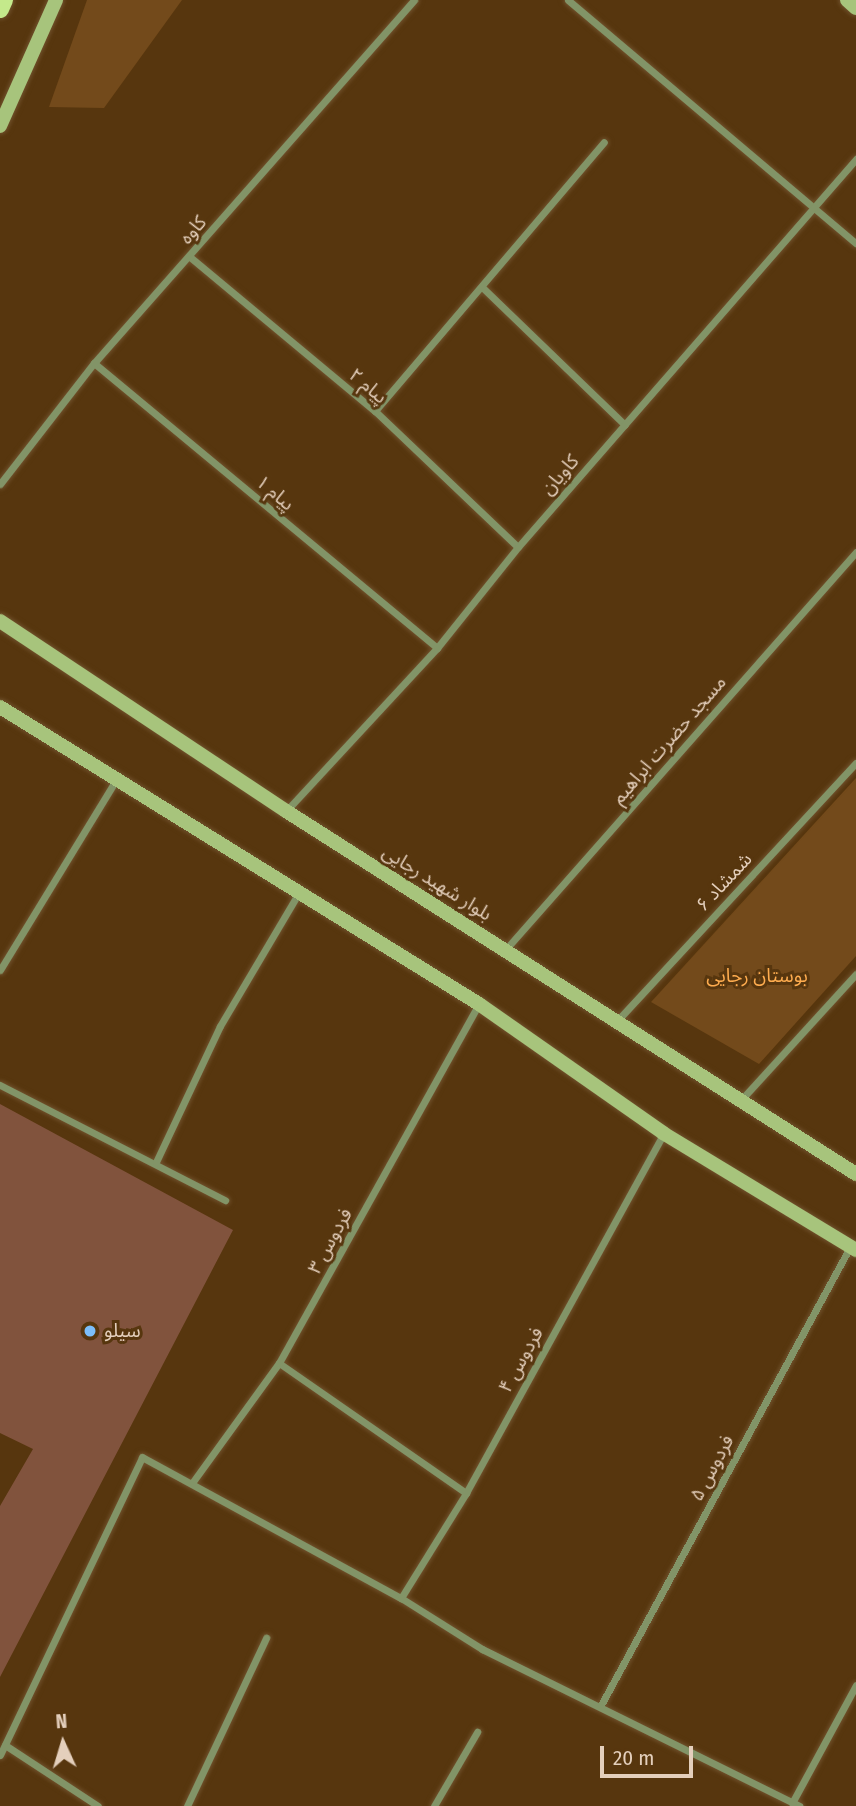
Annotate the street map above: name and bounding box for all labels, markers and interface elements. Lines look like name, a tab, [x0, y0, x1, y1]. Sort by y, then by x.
street label: کاوه	[175, 211, 211, 249]
street label: پیام ۲	[344, 364, 392, 408]
street label: کاویان	[536, 450, 584, 500]
street label: پیام ۱	[251, 471, 299, 515]
street label: مسجد حضرت ابراهیم	[607, 671, 731, 809]
street label: بلوار شهید رجایی	[378, 840, 496, 926]
street label: شمشاد ۶	[691, 848, 757, 916]
park label: بوستان رجایی	[706, 965, 808, 987]
street label: فردوس ۳	[303, 1204, 357, 1278]
place label: سیلو	[104, 1320, 141, 1342]
marker: سیلو	[82, 1323, 98, 1339]
street label: فردوس ۴	[494, 1323, 548, 1397]
street label: فردوس ۵	[685, 1431, 739, 1505]
north arrow	[28, 1708, 98, 1778]
text: N	[55, 1710, 68, 1733]
scale bar	[604, 1732, 697, 1776]
text: 20 m	[613, 1745, 654, 1771]

